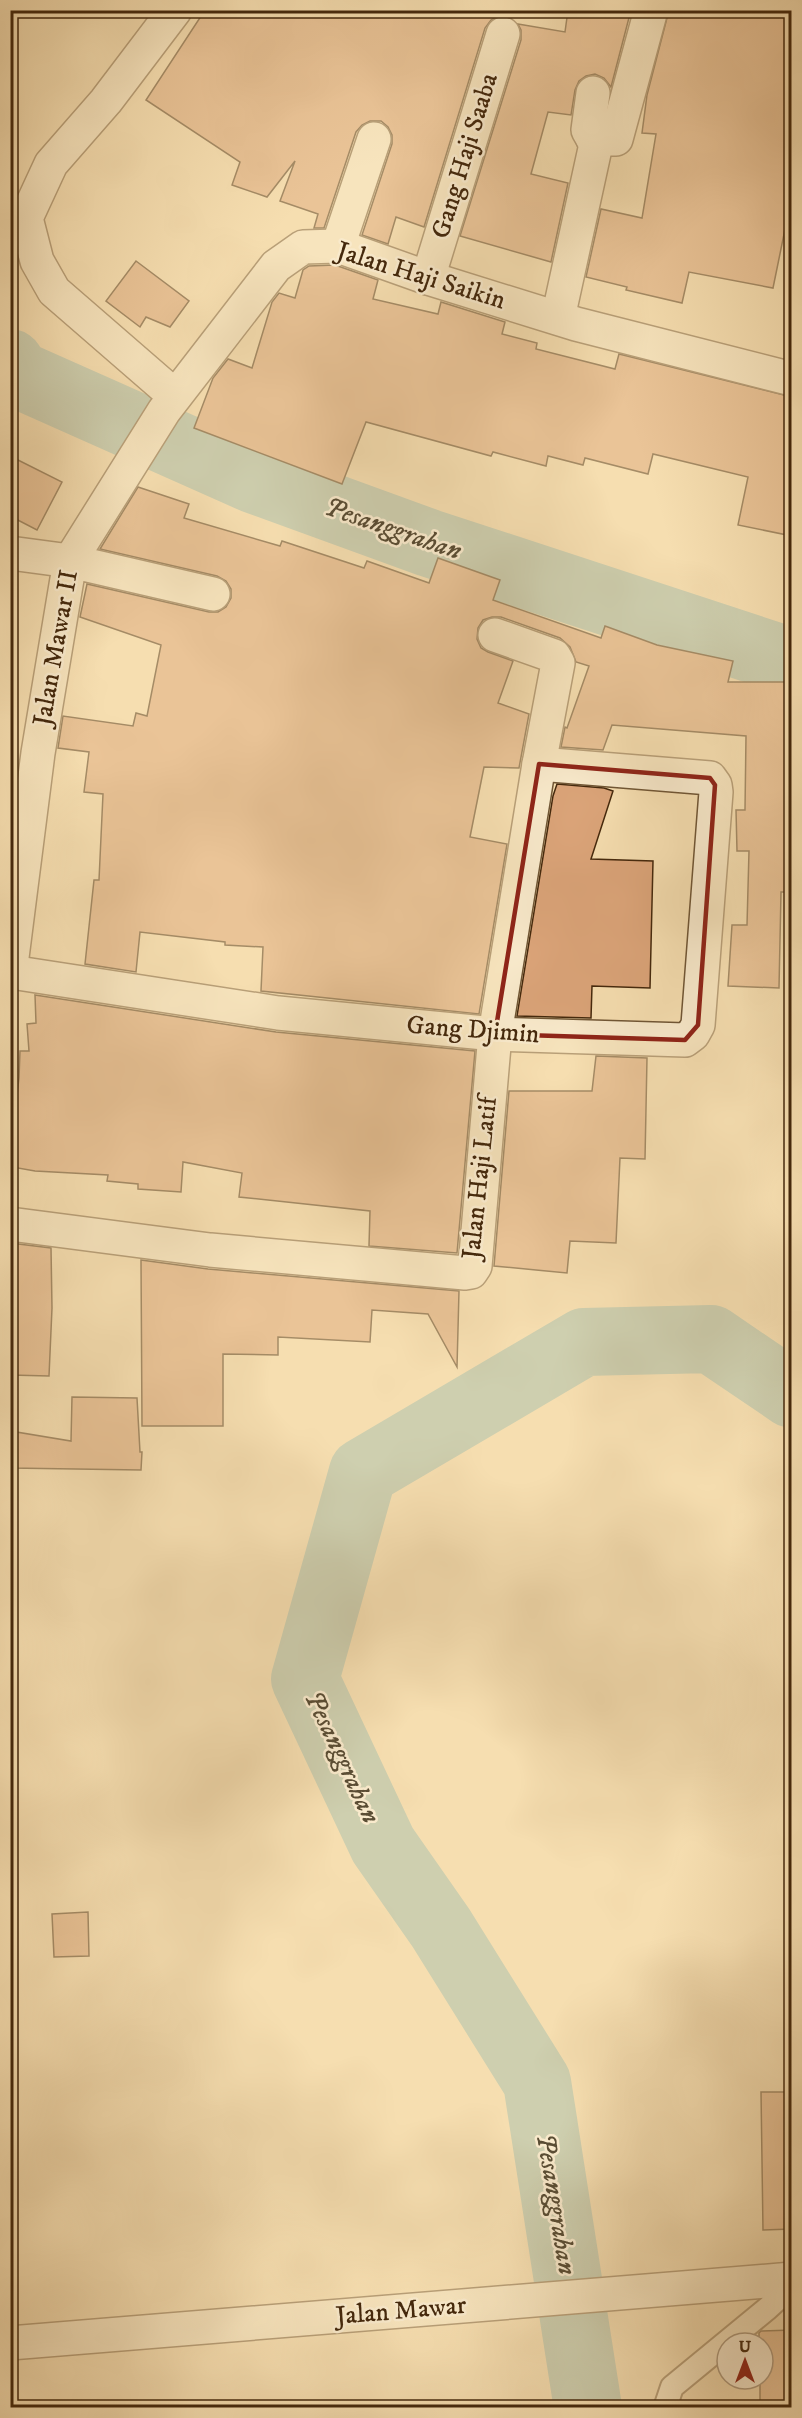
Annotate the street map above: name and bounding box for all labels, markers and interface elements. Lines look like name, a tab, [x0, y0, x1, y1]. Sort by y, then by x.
street label: Gang Haji Saaba	[424, 69, 506, 243]
street label: Jalan Haji Saikin	[331, 234, 510, 317]
water label: Pesanggrahan	[320, 490, 466, 568]
street label: Jalan Mawar II	[26, 567, 86, 731]
street label: Gang Djimin	[405, 1009, 541, 1051]
street label: Jalan Haji Latif	[455, 1091, 505, 1263]
water label: Pesanggrahan	[296, 1685, 388, 1829]
water label: Pesanggrahan	[528, 2131, 584, 2277]
street label: Jalan Mawar	[332, 2289, 468, 2333]
north arrow	[715, 2331, 775, 2391]
text: U	[739, 2337, 752, 2357]

